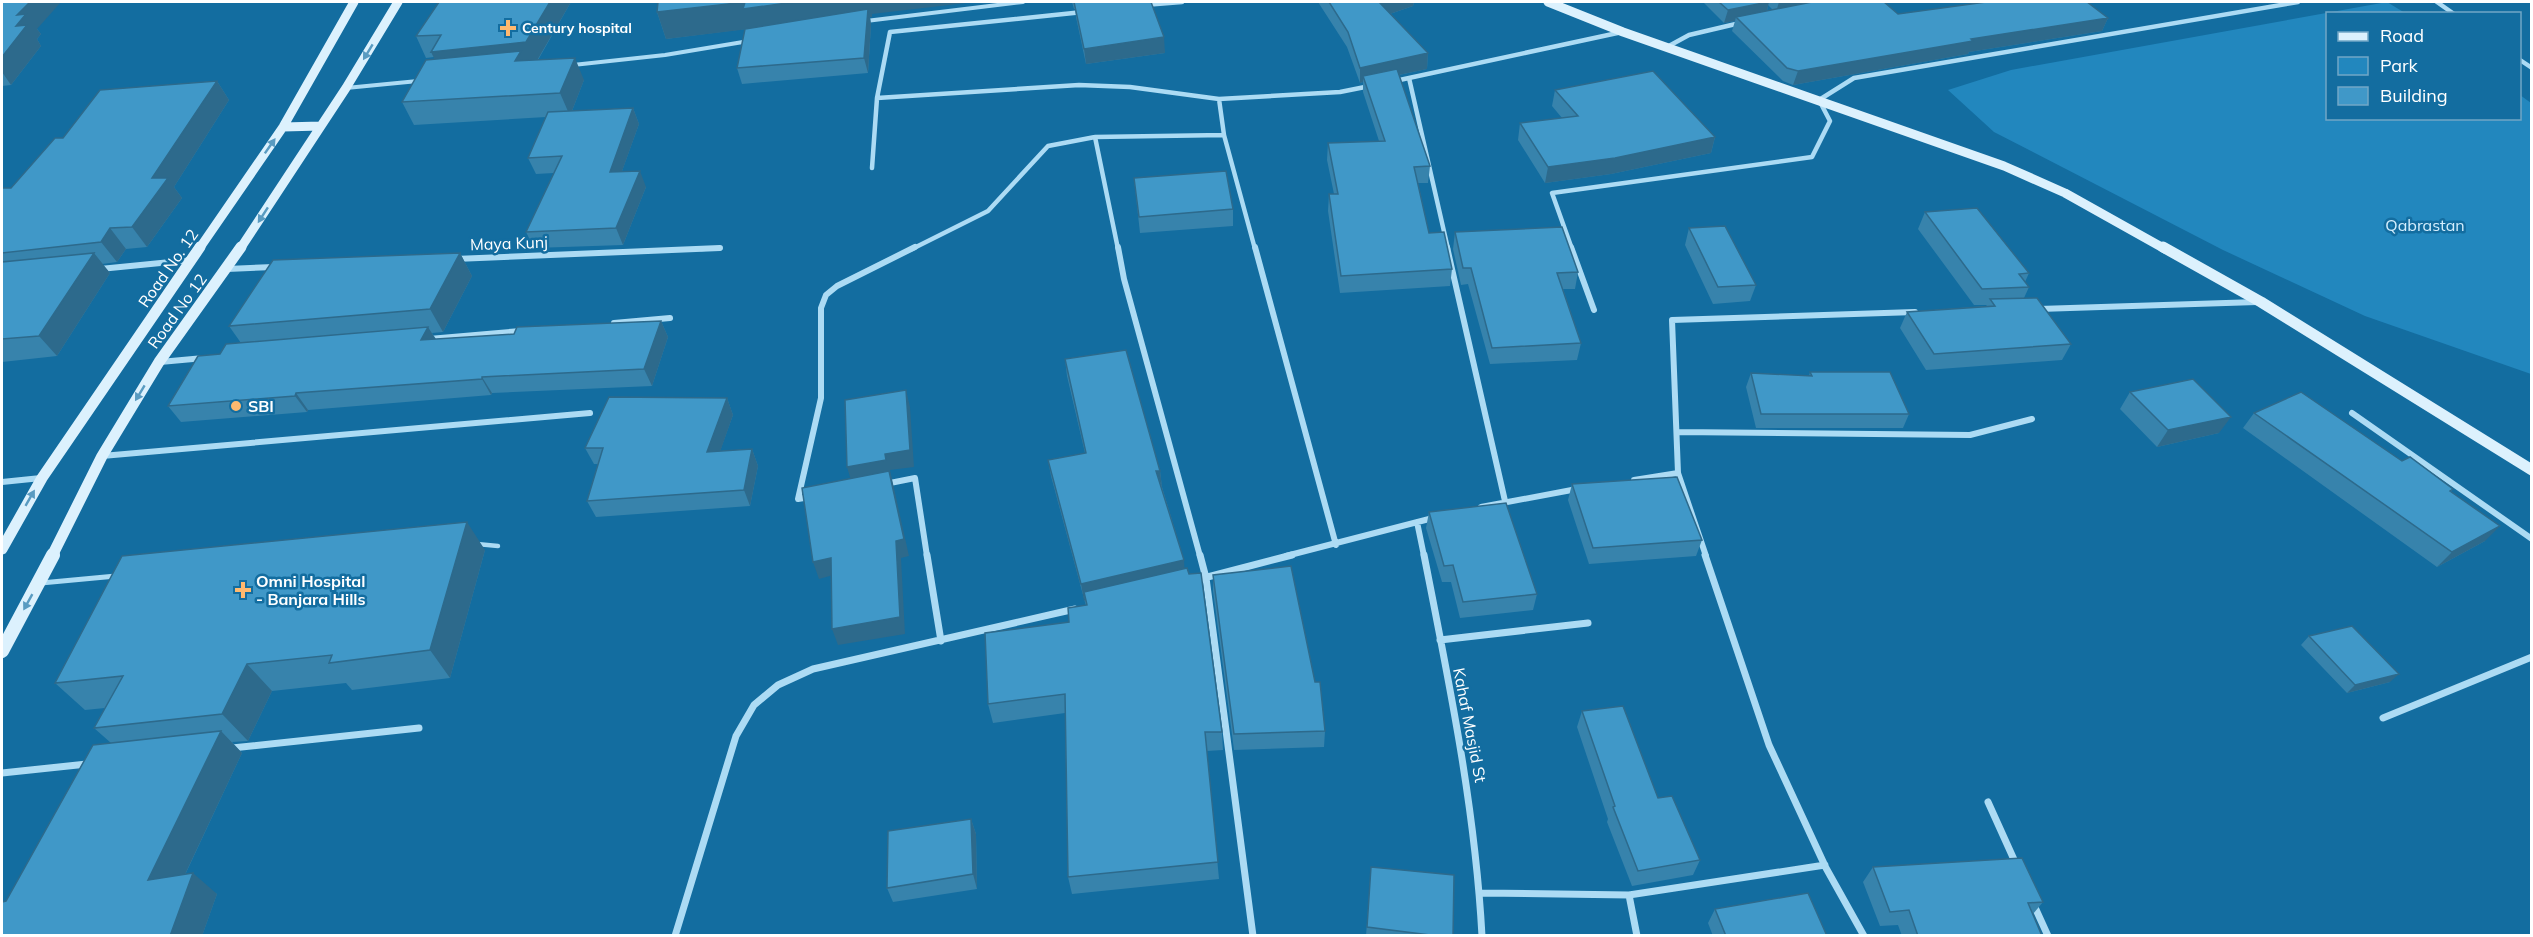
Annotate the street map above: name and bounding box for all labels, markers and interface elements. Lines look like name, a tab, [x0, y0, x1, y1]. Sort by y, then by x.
legend	[2326, 12, 2521, 120]
marker: Century hospital	[499, 19, 517, 37]
place label: Century hospital	[522, 19, 632, 37]
text: Road	[2380, 24, 2424, 47]
one-way arrow	[363, 44, 374, 60]
text: Park	[2380, 54, 2419, 77]
text: Building	[2380, 84, 2448, 107]
one-way arrow	[264, 139, 276, 155]
one-way arrow	[257, 207, 268, 224]
park label: Qabrastan	[2385, 215, 2465, 235]
street label: Road No. 12	[134, 225, 202, 311]
street label: Maya Kunj	[470, 232, 548, 254]
street label: Road No 12	[143, 270, 211, 352]
one-way arrow	[135, 385, 146, 401]
place label: SBI	[248, 396, 274, 416]
marker: SBI	[229, 399, 243, 413]
one-way arrow	[25, 489, 35, 506]
place label: Omni Hospital - Banjara Hills	[256, 571, 366, 609]
marker: Omni Hospital - Banjara Hills	[234, 581, 252, 599]
one-way arrow	[23, 594, 34, 610]
street label: Kahaf Masjid St	[1449, 666, 1491, 784]

